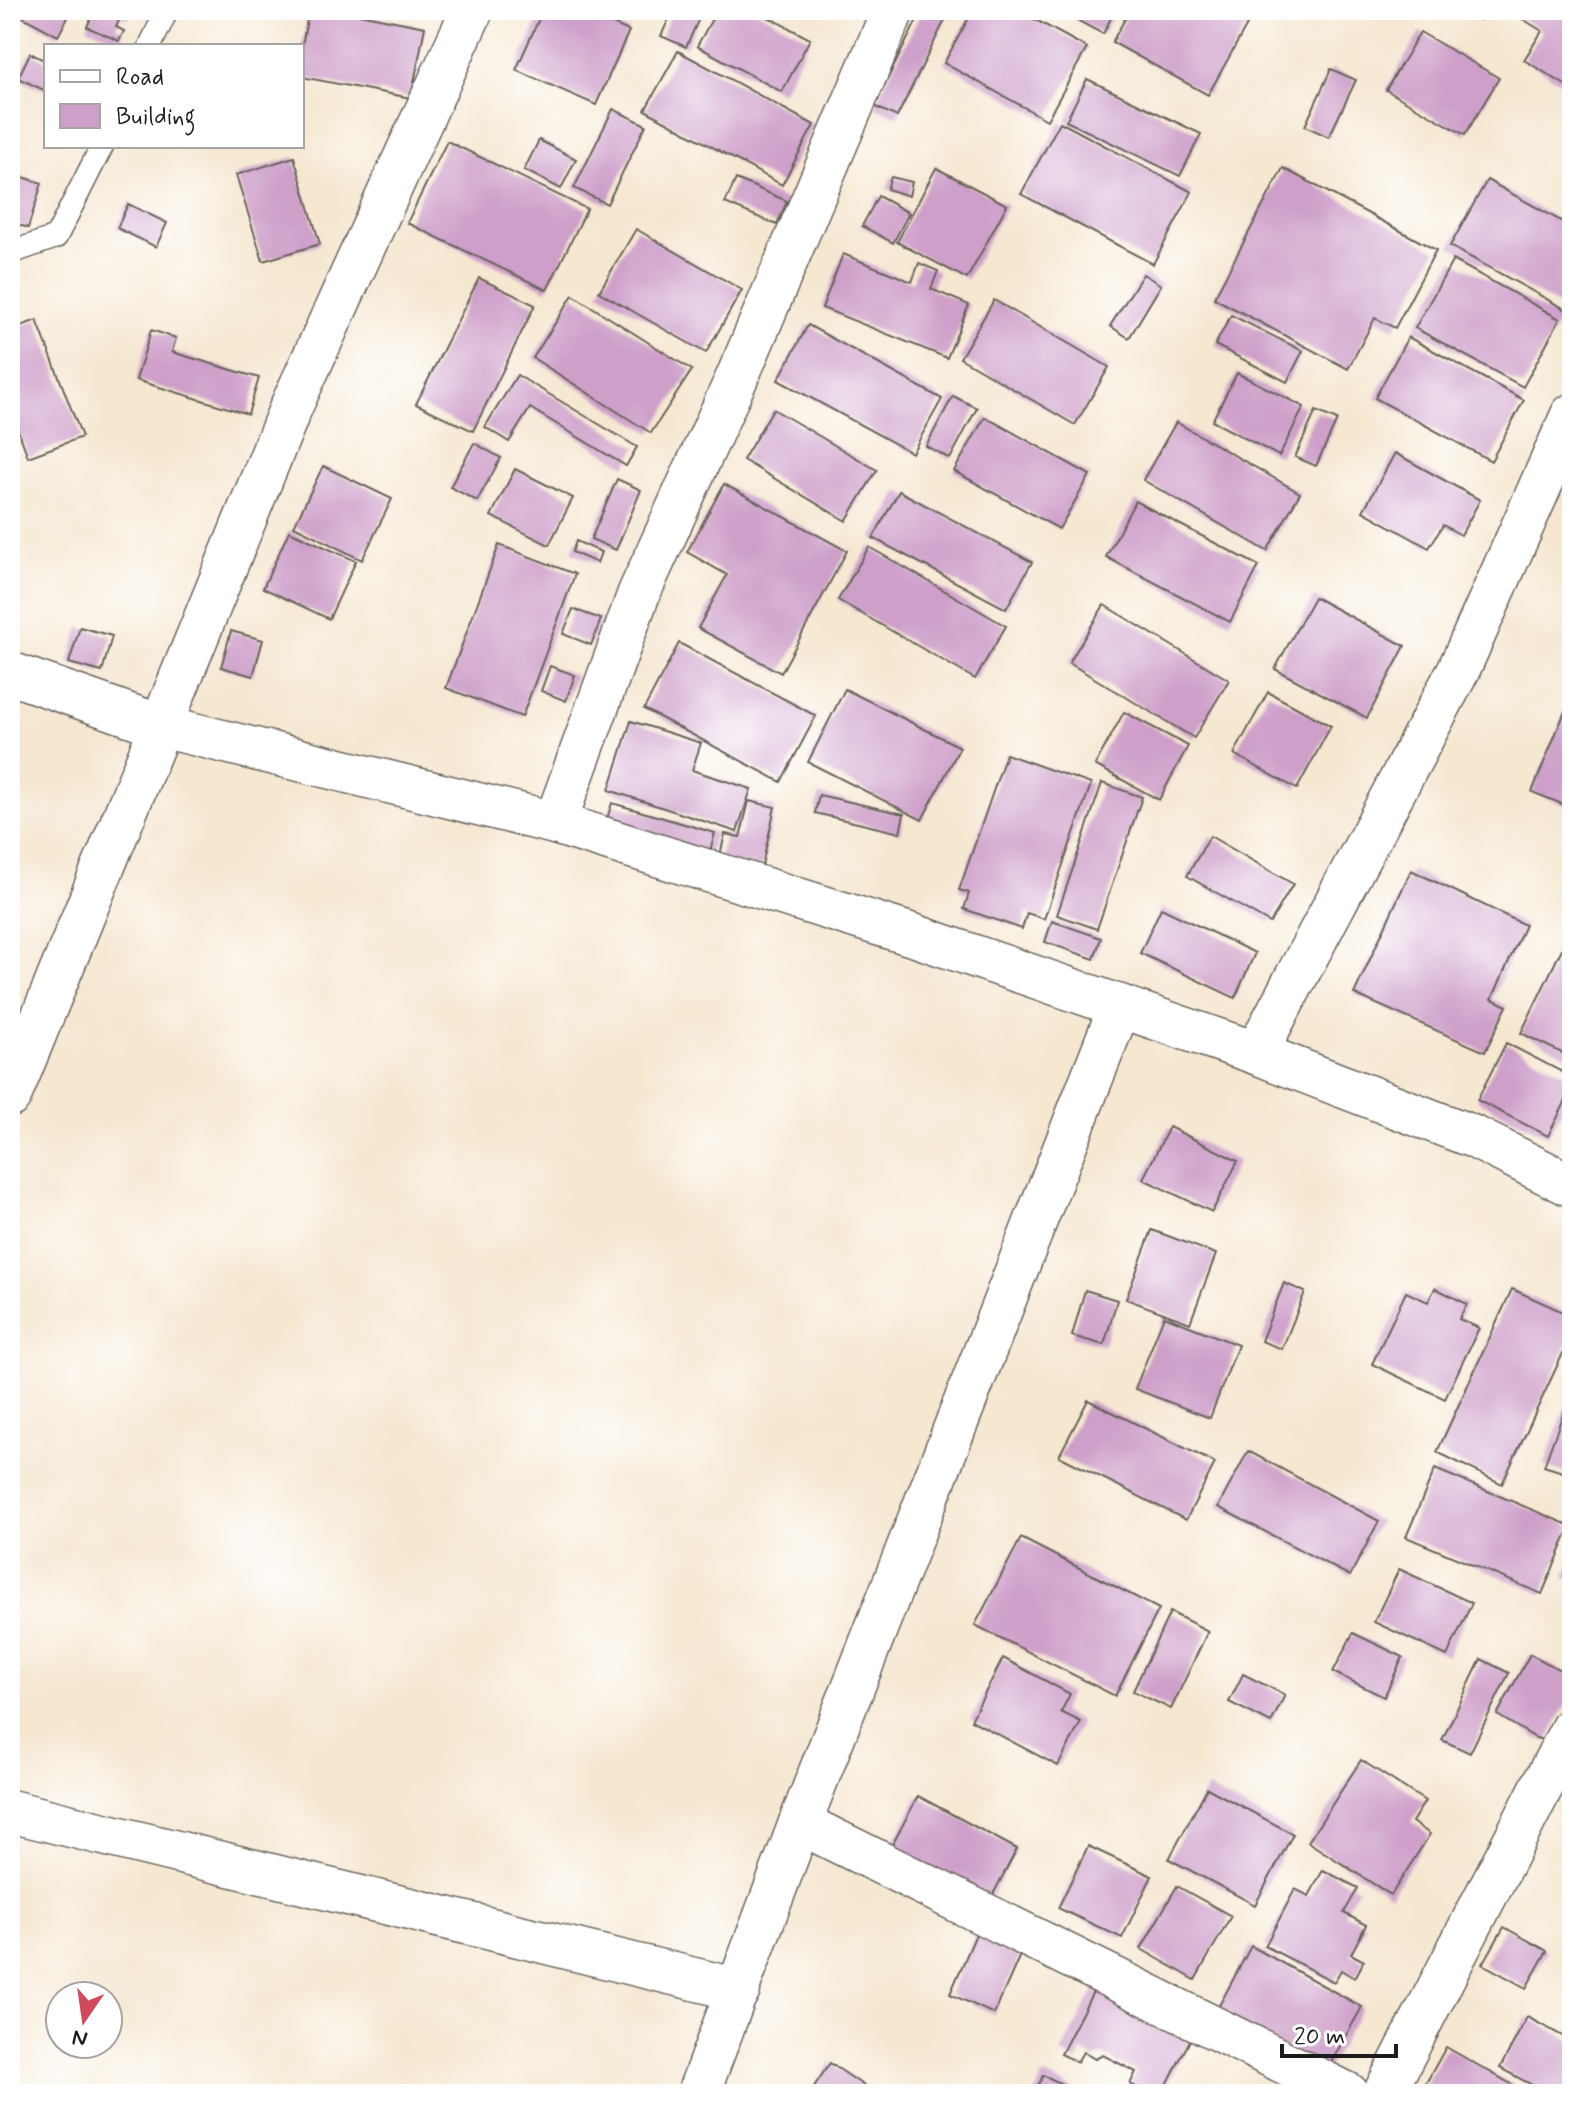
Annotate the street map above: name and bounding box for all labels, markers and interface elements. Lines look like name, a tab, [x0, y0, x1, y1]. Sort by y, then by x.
legend	[44, 44, 304, 148]
text: Road	[116, 62, 164, 93]
text: Building	[116, 102, 196, 136]
north arrow	[44, 1980, 124, 2060]
scale bar	[1282, 2008, 1396, 2058]
text: N	[70, 2022, 90, 2053]
text: 20 m	[1294, 2022, 1345, 2053]

